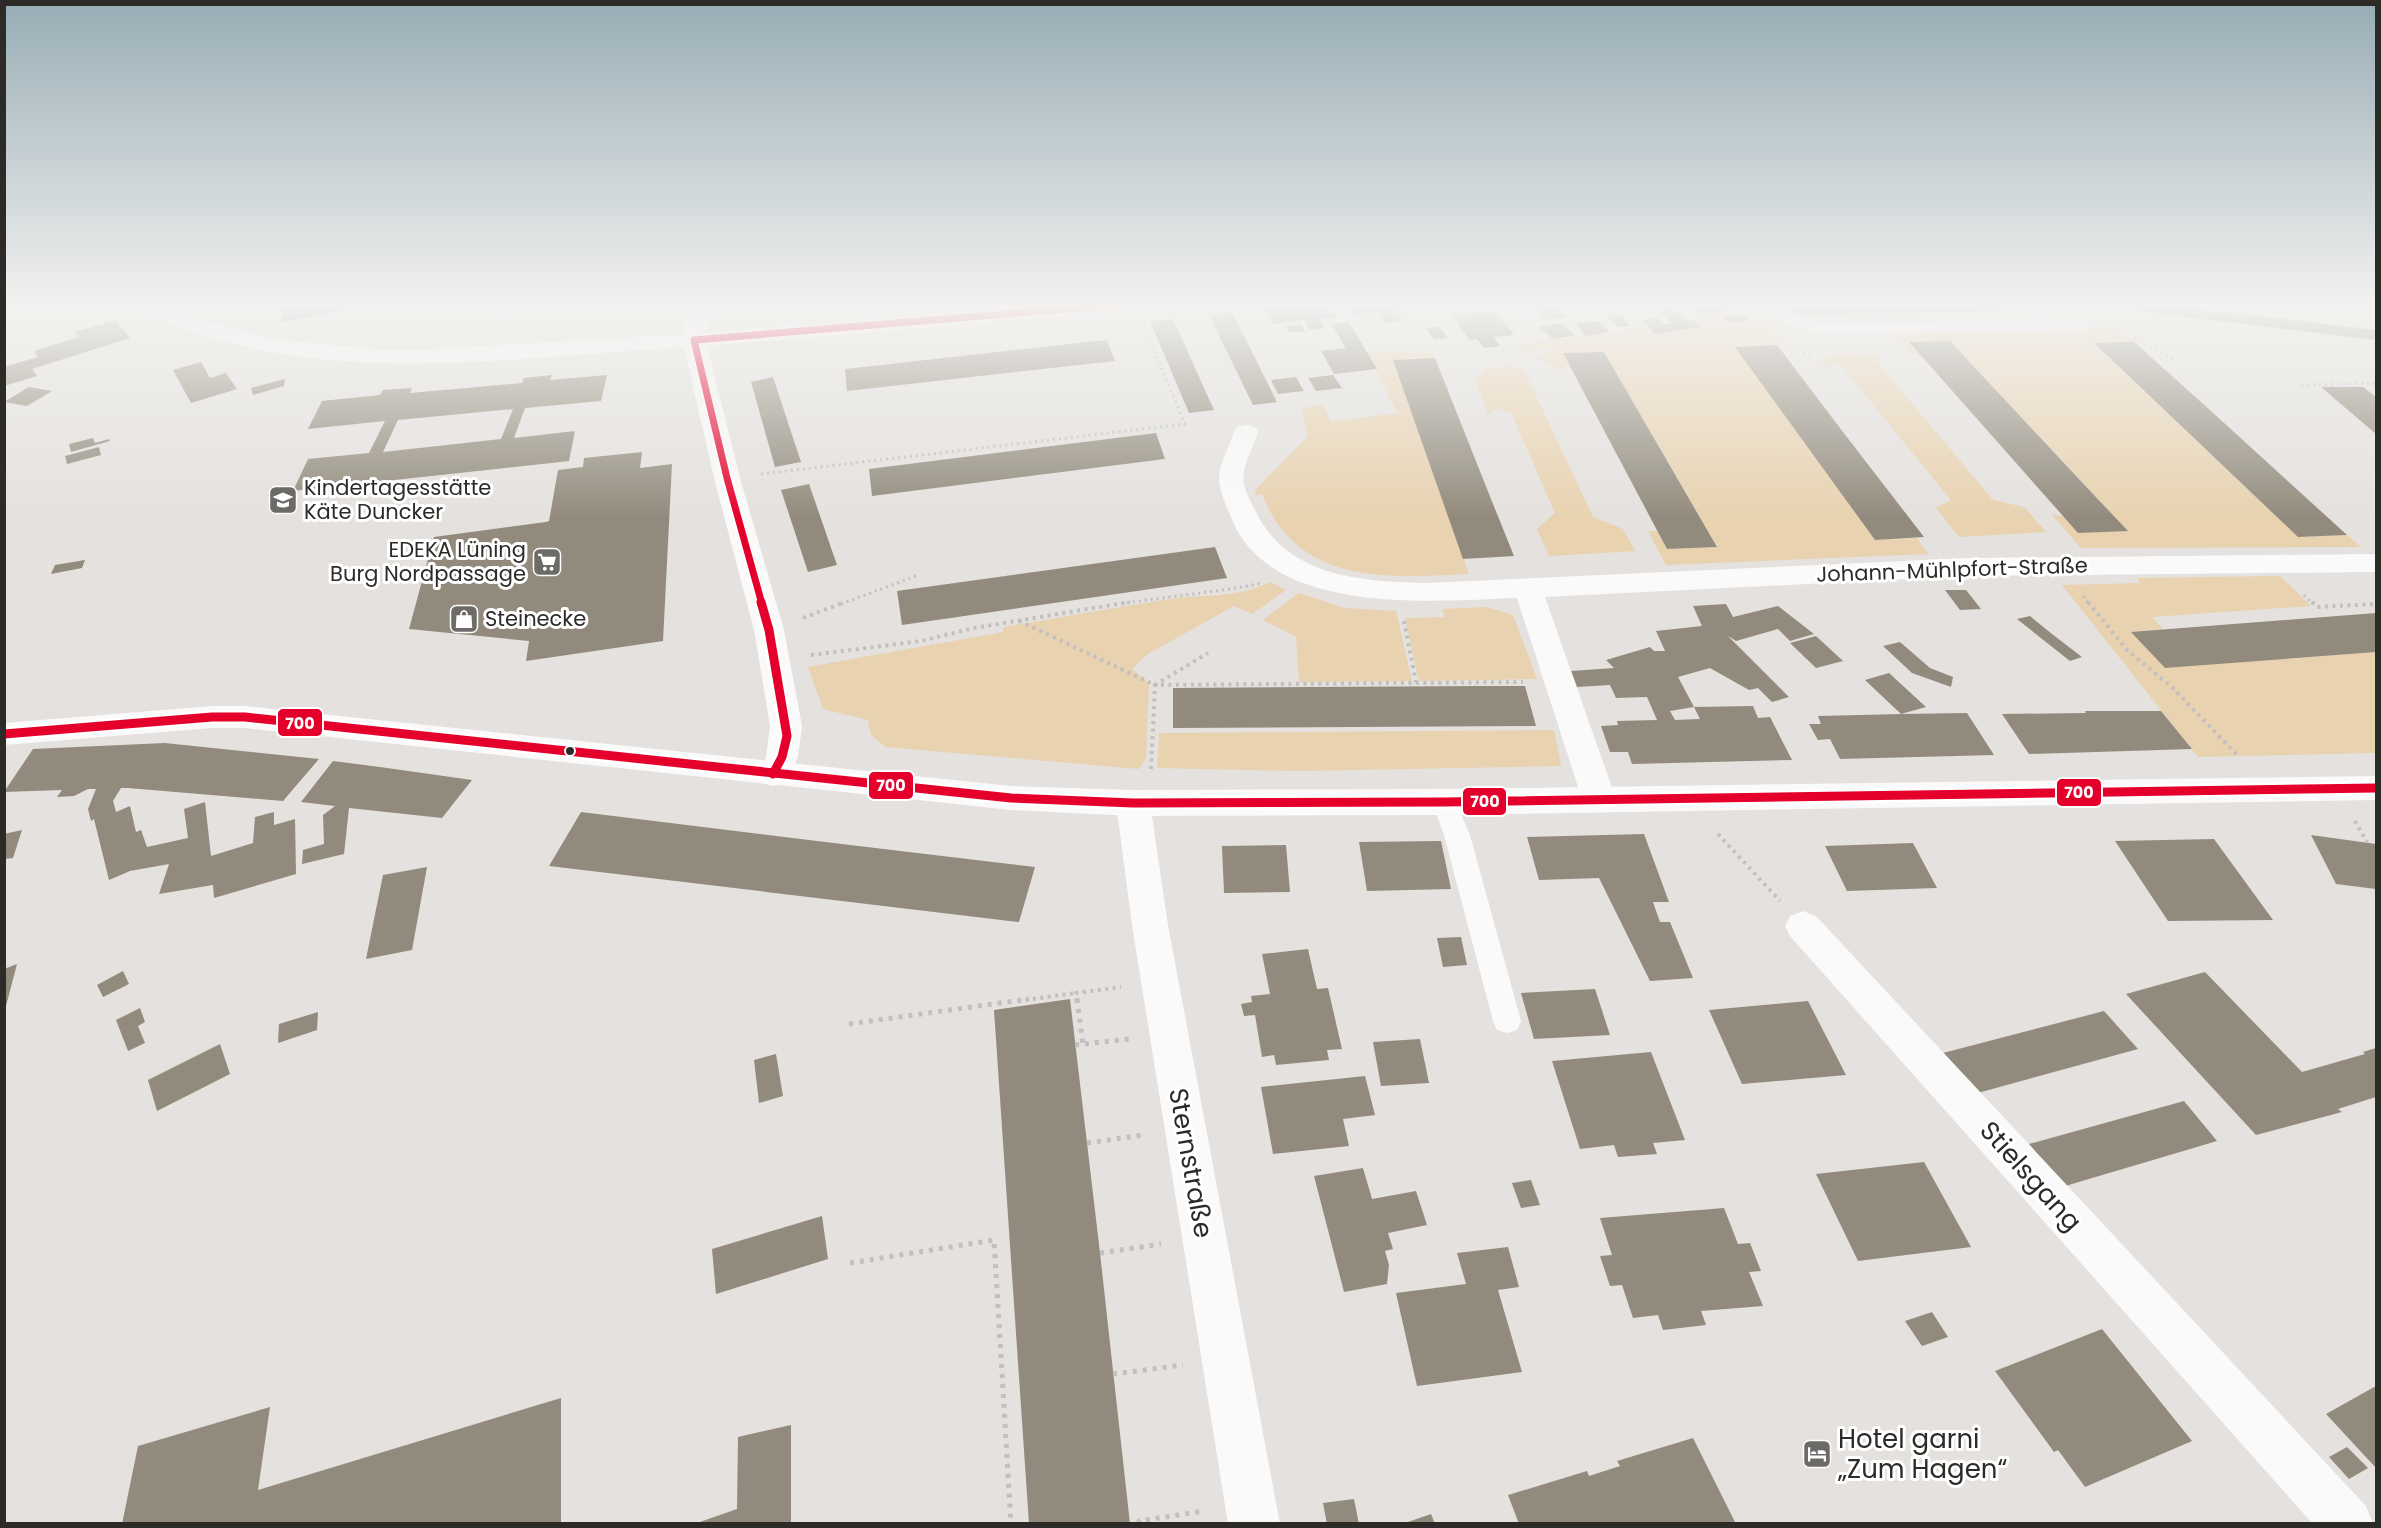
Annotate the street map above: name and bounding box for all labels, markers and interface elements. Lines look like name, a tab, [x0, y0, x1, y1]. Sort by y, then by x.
place label: Kindertagesstätte Käte Duncker	[304, 473, 491, 526]
school or university icon: Kindertagesstätte Käte Duncker	[267, 484, 299, 516]
place label: EDEKA Lüning Burg Nordpassage	[330, 535, 526, 588]
supermarket icon: EDEKA Lüning Burg Nordpassage	[531, 546, 563, 578]
street label: Johann-Mühlpfort-Straße	[1816, 550, 2088, 589]
shop icon: Steinecke	[448, 603, 480, 635]
place label: Steinecke	[485, 604, 586, 633]
line badge: 700	[277, 708, 323, 737]
text: 700	[285, 712, 315, 735]
unlabelled marker	[564, 745, 576, 757]
line badge: 700	[868, 771, 914, 800]
text: 700	[876, 774, 906, 797]
line badge: 700	[2056, 778, 2102, 807]
text: 700	[2064, 781, 2094, 804]
line badge: 700	[1462, 787, 1507, 816]
text: 700	[1470, 790, 1500, 813]
street label: Sternstraße	[1160, 1085, 1222, 1241]
street label: Stielsgang	[1972, 1113, 2090, 1239]
place label: Hotel garni „Zum Hagen“	[1837, 1421, 2007, 1487]
hotel icon: Hotel garni „Zum Hagen“	[1801, 1438, 1833, 1470]

